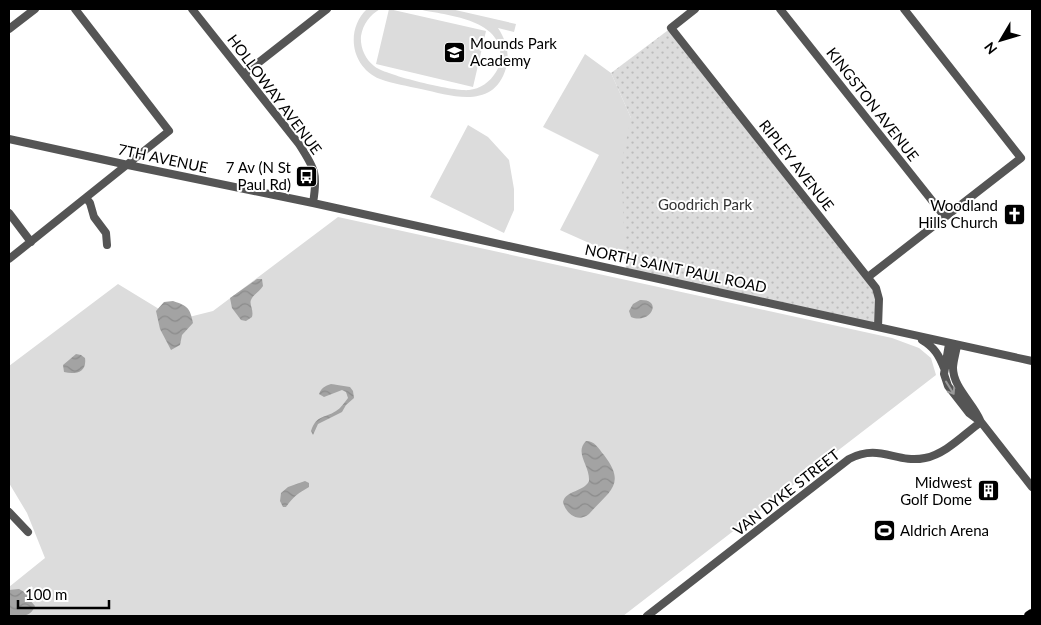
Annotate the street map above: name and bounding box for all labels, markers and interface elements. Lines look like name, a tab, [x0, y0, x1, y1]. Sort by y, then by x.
north arrow	[976, 15, 1026, 65]
street label: HOLLOWAY AVENUE	[224, 30, 326, 158]
place label: Mounds Park Academy	[470, 34, 557, 69]
text: N	[980, 39, 1000, 58]
school or university icon: Mounds Park Academy	[442, 40, 466, 64]
street label: KINGSTON AVENUE	[823, 44, 923, 164]
street label: RIPLEY AVENUE	[756, 116, 838, 214]
street label: 7TH AVENUE	[116, 140, 210, 176]
place label: 7 Av (N St Paul Rd)	[226, 158, 292, 193]
bus stop icon: 7 Av (N St Paul Rd)	[295, 164, 319, 188]
park label: Goodrich Park	[658, 195, 752, 213]
place label: Woodland Hills Church	[918, 196, 998, 231]
church icon: Woodland Hills Church	[1002, 202, 1026, 226]
street label: NORTH SAINT PAUL ROAD	[583, 240, 769, 296]
one-way arrow	[945, 380, 955, 394]
street label: VAN DYKE STREET	[729, 445, 843, 539]
place label: Midwest Golf Dome	[900, 473, 973, 508]
building icon: Midwest Golf Dome	[976, 479, 1000, 503]
sports icon: Aldrich Arena	[872, 518, 896, 542]
place label: Aldrich Arena	[900, 521, 989, 539]
scale bar	[18, 578, 109, 610]
text: 100 m	[25, 585, 67, 603]

